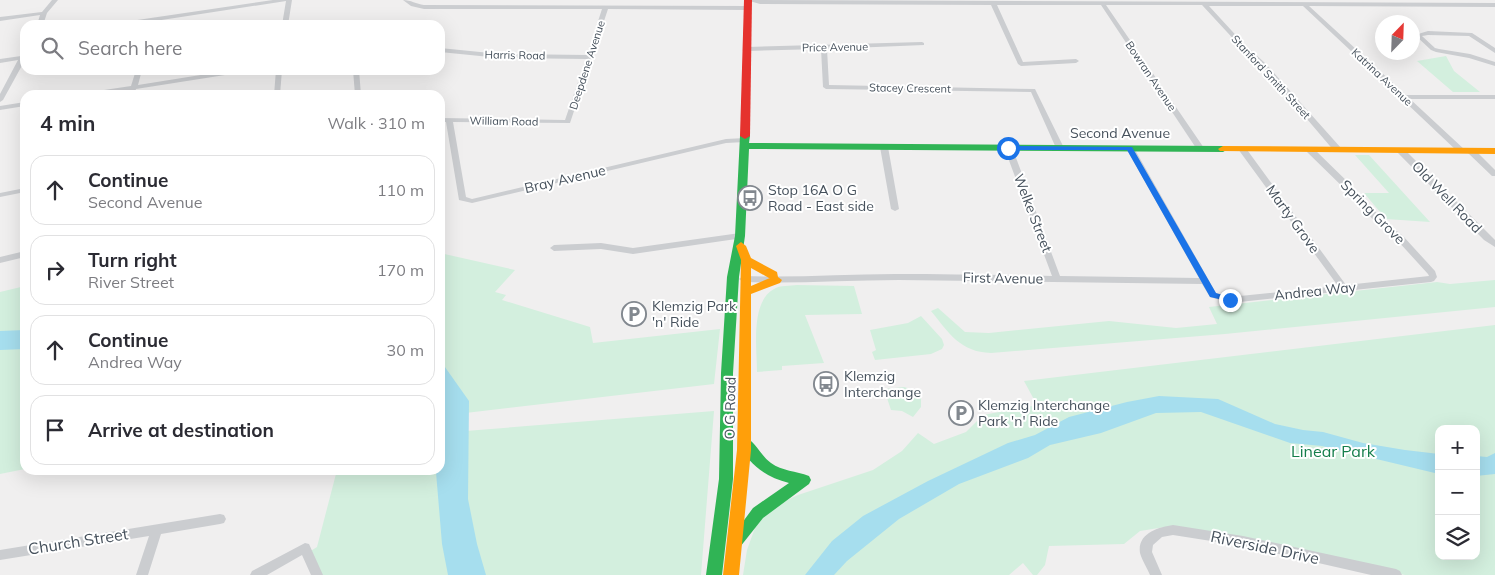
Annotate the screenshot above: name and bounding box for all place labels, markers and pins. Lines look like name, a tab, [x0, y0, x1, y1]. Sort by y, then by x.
place label: Stop 16A O G Road - East side	[768, 181, 874, 215]
bus stop icon: Stop 16A O G Road - East side	[737, 185, 763, 211]
place label: Klemzig Park 'n' Ride	[652, 297, 737, 331]
parking icon: Klemzig Park 'n' Ride	[621, 301, 647, 327]
place label: Klemzig Interchange	[844, 367, 921, 401]
bus stop icon: Klemzig Interchange	[813, 371, 839, 397]
place label: Klemzig Interchange Park 'n' Ride	[978, 396, 1110, 430]
parking icon: Klemzig Interchange Park 'n' Ride	[948, 400, 974, 426]

